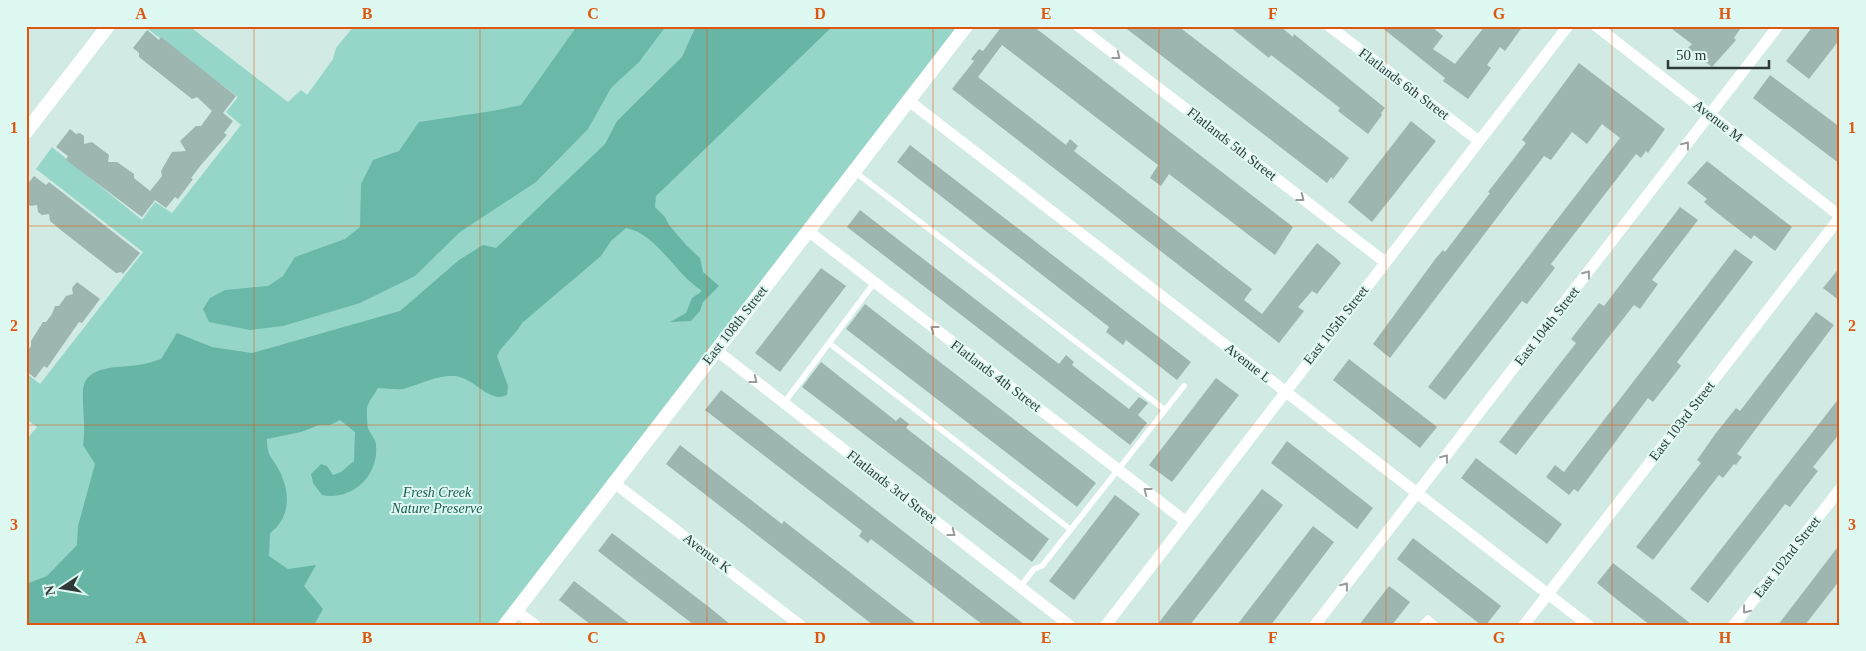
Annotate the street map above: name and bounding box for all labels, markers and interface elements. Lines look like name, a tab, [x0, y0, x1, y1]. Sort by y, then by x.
text: A	[135, 5, 147, 22]
text: B	[362, 5, 373, 22]
text: C	[587, 5, 599, 22]
text: D	[814, 5, 826, 22]
text: E	[1041, 5, 1051, 22]
text: F	[1268, 5, 1278, 22]
text: G	[1493, 5, 1506, 22]
text: H	[1719, 5, 1732, 22]
scale bar	[1668, 38, 1770, 70]
street label: Flatlands 6th Street	[1356, 45, 1452, 123]
text: 50 m	[1676, 47, 1707, 63]
one-way arrow	[1111, 50, 1121, 59]
street label: Avenue M	[1690, 97, 1746, 145]
street label: Flatlands 5th Street	[1184, 105, 1280, 183]
text: 1	[10, 119, 18, 136]
text: 1	[1848, 119, 1856, 136]
one-way arrow	[1680, 141, 1689, 151]
one-way arrow	[1295, 192, 1304, 200]
one-way arrow	[1581, 270, 1590, 279]
street label: East 108th Street	[700, 283, 770, 367]
street label: East 105th Street	[1301, 283, 1371, 367]
street label: East 104th Street	[1512, 284, 1582, 368]
text: 2	[10, 317, 18, 334]
text: 2	[1848, 317, 1856, 334]
one-way arrow	[931, 327, 940, 335]
street label: Flatlands 4th Street	[948, 337, 1044, 415]
street label: Avenue L	[1222, 340, 1274, 386]
one-way arrow	[748, 374, 758, 383]
street label: East 103rd Street	[1646, 378, 1718, 464]
street label: Flatlands 3rd Street	[844, 447, 940, 527]
one-way arrow	[1439, 455, 1447, 464]
park label: Fresh Creek Nature Preserve	[390, 485, 483, 516]
one-way arrow	[1144, 489, 1153, 497]
street label: East 102nd Street	[1751, 513, 1823, 601]
text: 3	[10, 516, 18, 533]
text: 3	[1848, 516, 1856, 533]
one-way arrow	[946, 528, 955, 537]
street label: Avenue K	[680, 530, 734, 576]
north arrow	[38, 564, 88, 614]
one-way arrow	[1340, 583, 1348, 592]
text: N	[41, 584, 58, 597]
one-way arrow	[1743, 604, 1751, 613]
text: A	[135, 629, 147, 646]
text: B	[362, 629, 373, 646]
text: C	[587, 629, 599, 646]
text: D	[814, 629, 826, 646]
text: E	[1041, 629, 1051, 646]
text: F	[1268, 629, 1278, 646]
text: G	[1493, 629, 1506, 646]
text: H	[1719, 629, 1732, 646]

